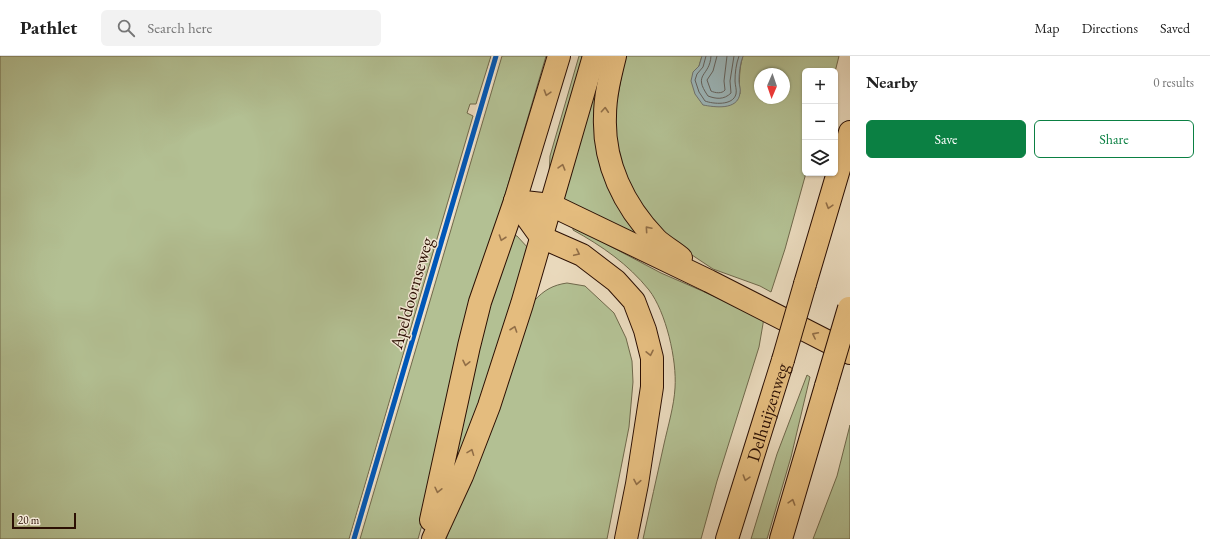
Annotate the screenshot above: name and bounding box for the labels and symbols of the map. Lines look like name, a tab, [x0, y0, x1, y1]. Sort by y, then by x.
north arrow	[754, 68, 790, 104]
one-way arrow	[543, 90, 552, 97]
one-way arrow	[601, 107, 610, 113]
one-way arrow	[557, 164, 566, 171]
one-way arrow	[825, 202, 834, 209]
one-way arrow	[645, 226, 652, 234]
street label: Apeldoornseweg	[384, 234, 438, 352]
one-way arrow	[499, 234, 507, 241]
one-way arrow	[572, 248, 580, 256]
one-way arrow	[509, 326, 518, 333]
one-way arrow	[812, 332, 819, 340]
one-way arrow	[646, 350, 654, 356]
one-way arrow	[462, 359, 470, 366]
street label: Delhuijzenweg	[741, 360, 793, 464]
one-way arrow	[467, 448, 475, 455]
one-way arrow	[742, 474, 751, 481]
one-way arrow	[634, 479, 642, 485]
one-way arrow	[435, 486, 443, 493]
one-way arrow	[787, 498, 796, 505]
scale bar	[12, 511, 76, 530]

